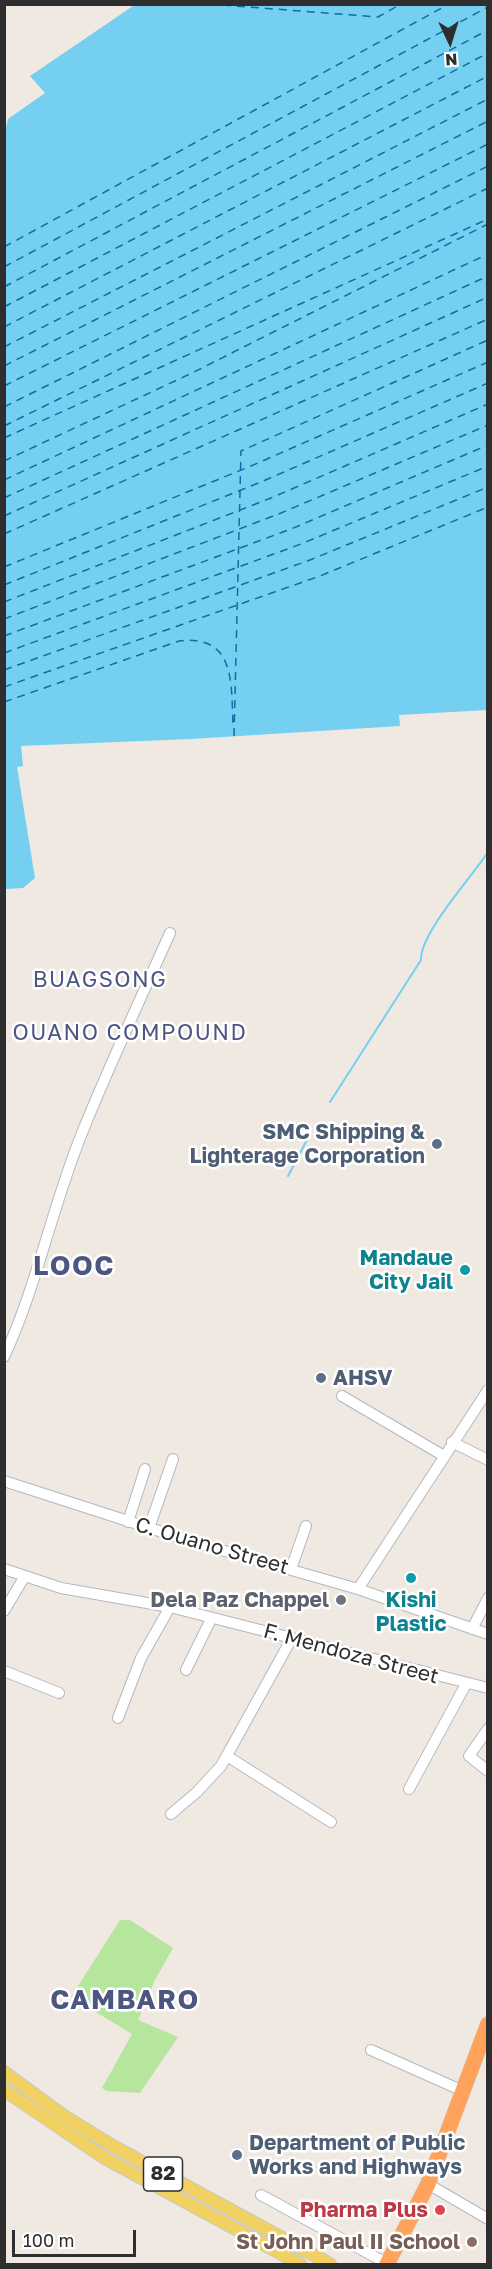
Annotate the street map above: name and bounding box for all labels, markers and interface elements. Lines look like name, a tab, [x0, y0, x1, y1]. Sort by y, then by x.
north arrow	[420, 12, 480, 72]
text: N	[444, 50, 458, 70]
district label: BUAGSONG	[33, 967, 167, 993]
district label: OUANO COMPOUND	[13, 1020, 247, 1046]
place label: SMC Shipping & Lighterage Corporation	[190, 1119, 425, 1169]
marker: SMC Shipping & Lighterage Corporation	[430, 1137, 444, 1151]
place label: Mandaue City Jail	[359, 1245, 453, 1295]
district label: LOOC	[33, 1250, 115, 1282]
marker: Mandaue City Jail	[458, 1263, 472, 1277]
place label: AHSV	[333, 1365, 392, 1391]
marker: AHSV	[314, 1371, 328, 1385]
street label: C. Ouano Street	[132, 1512, 292, 1580]
marker: Kishi Plastic	[404, 1571, 418, 1585]
place label: Dela Paz Chappel	[150, 1587, 329, 1613]
place label: Kishi Plastic	[375, 1587, 447, 1637]
marker: Dela Paz Chappel	[334, 1593, 348, 1607]
street label: F. Mendoza Street	[261, 1619, 441, 1689]
district label: CAMBARO	[50, 1984, 200, 2016]
place label: Department of Public Works and Highways	[249, 2130, 465, 2180]
marker: Department of Public Works and Highways	[230, 2148, 244, 2162]
road number: 82	[144, 2157, 182, 2191]
place label: Pharma Plus	[300, 2197, 428, 2223]
marker: Pharma Plus	[433, 2203, 447, 2217]
scale bar	[15, 2218, 140, 2256]
text: 100 m	[23, 2229, 74, 2251]
place label: St John Paul II School	[236, 2229, 460, 2255]
marker: St John Paul II School	[465, 2235, 479, 2249]

